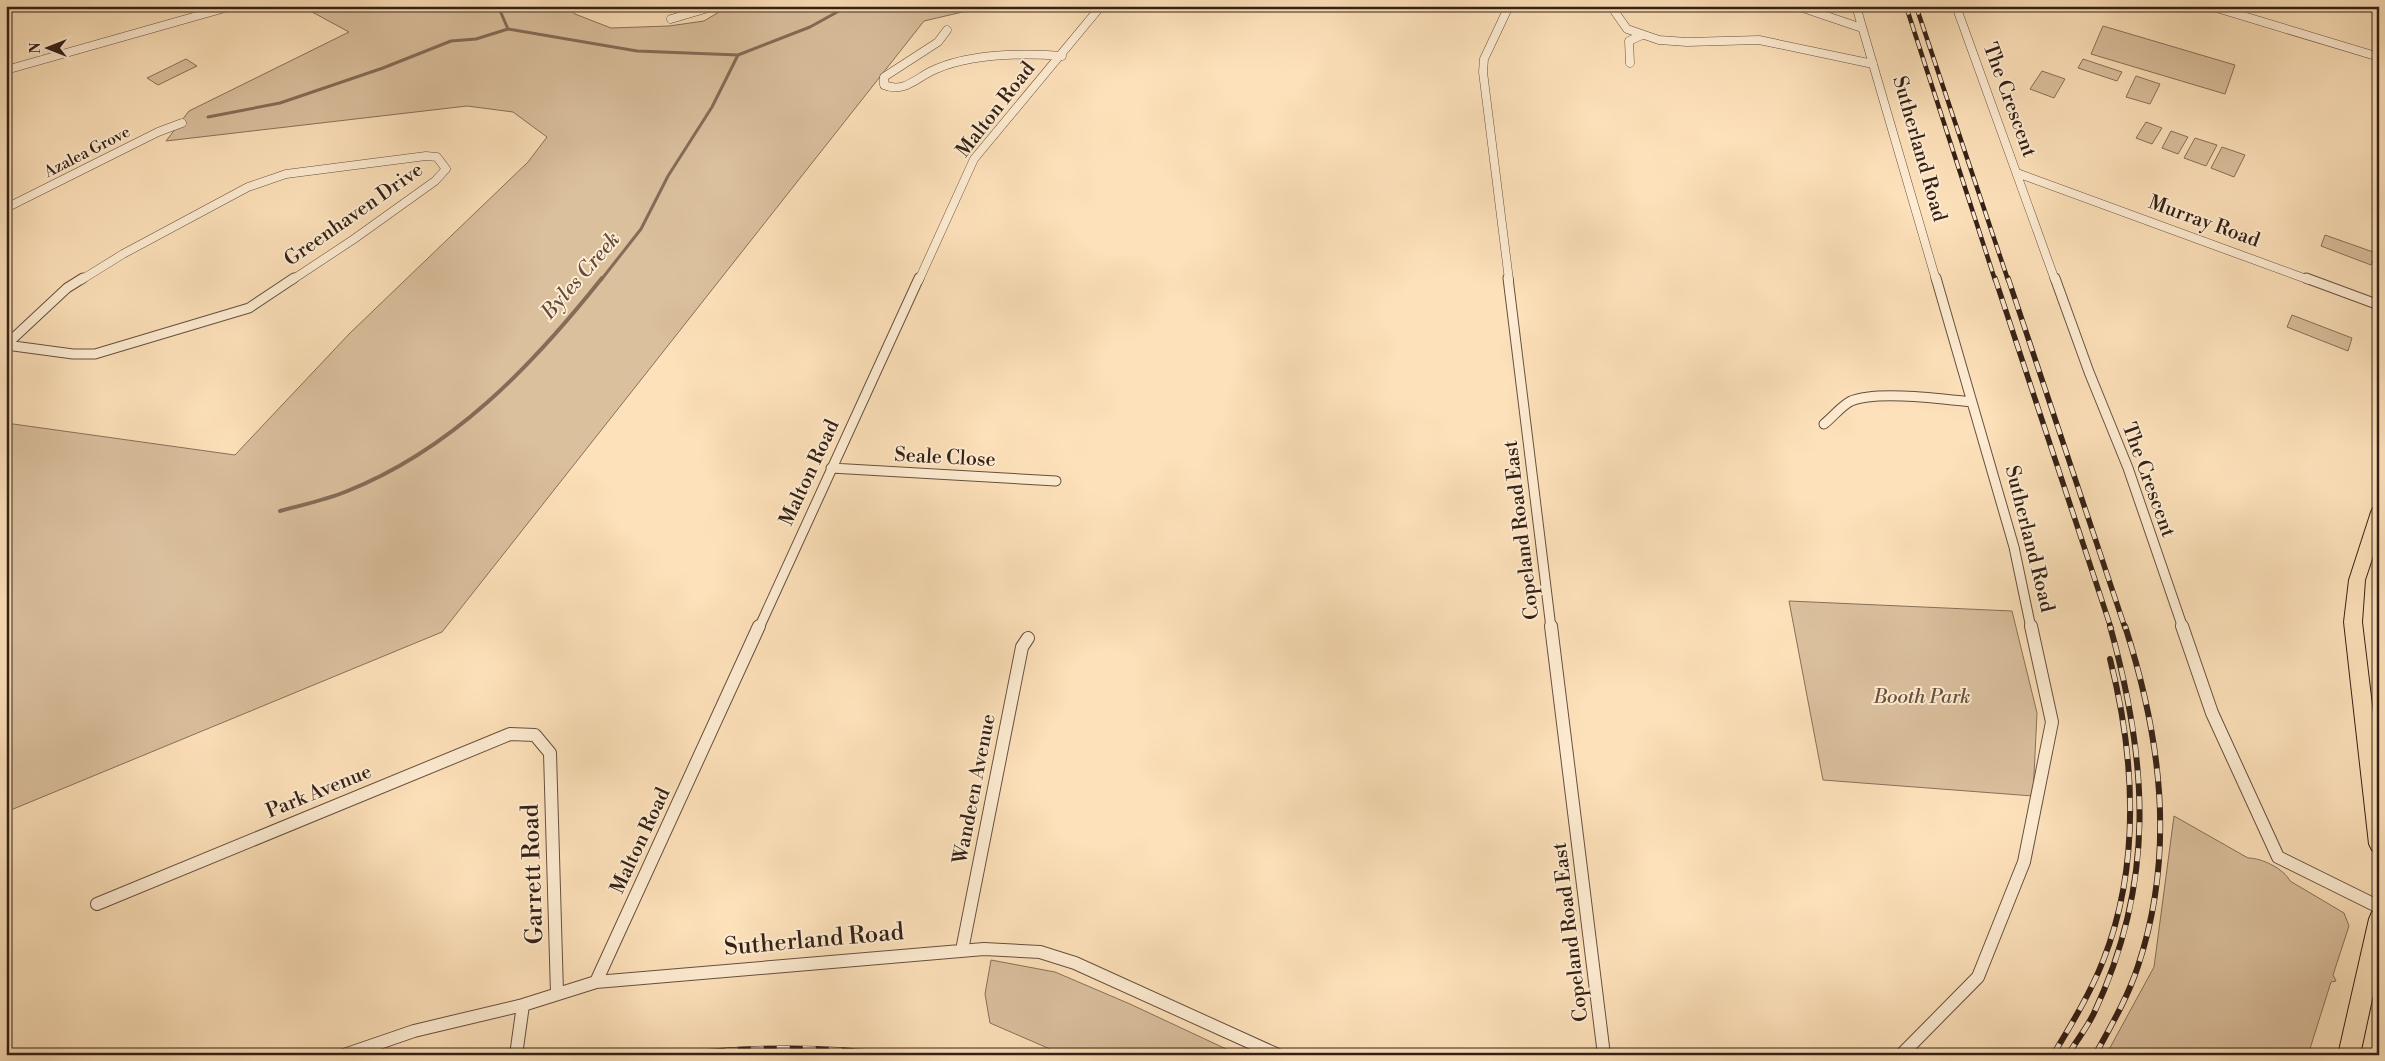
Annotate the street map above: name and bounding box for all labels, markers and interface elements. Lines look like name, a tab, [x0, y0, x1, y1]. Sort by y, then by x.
north arrow	[22, 22, 72, 72]
street label: The Crescent	[1977, 39, 2041, 161]
text: N	[27, 42, 45, 54]
street label: Malton Road	[951, 57, 1041, 163]
street label: Sutherland Road	[1886, 73, 1952, 225]
street label: Azalea Grove	[40, 122, 133, 183]
street label: Greenhaven Drive	[280, 158, 428, 272]
street label: Murray Road	[2145, 190, 2264, 254]
water label: Byles Creek	[535, 227, 626, 326]
street label: Malton Road	[775, 415, 846, 530]
street label: The Crescent	[2116, 419, 2180, 541]
street label: Copeland Road East	[1499, 439, 1545, 621]
street label: Seale Close	[894, 443, 996, 473]
street label: Sutherland Road	[1999, 463, 2059, 616]
park label: Booth Park	[1872, 685, 1971, 710]
street label: Wandeen Avenue	[948, 712, 1002, 867]
street label: Park Avenue	[263, 759, 375, 825]
street label: Malton Road	[606, 783, 677, 898]
street label: Garrett Road	[516, 803, 550, 945]
street label: Copeland Road East	[1548, 841, 1594, 1023]
street label: Sutherland Road	[723, 917, 906, 963]

